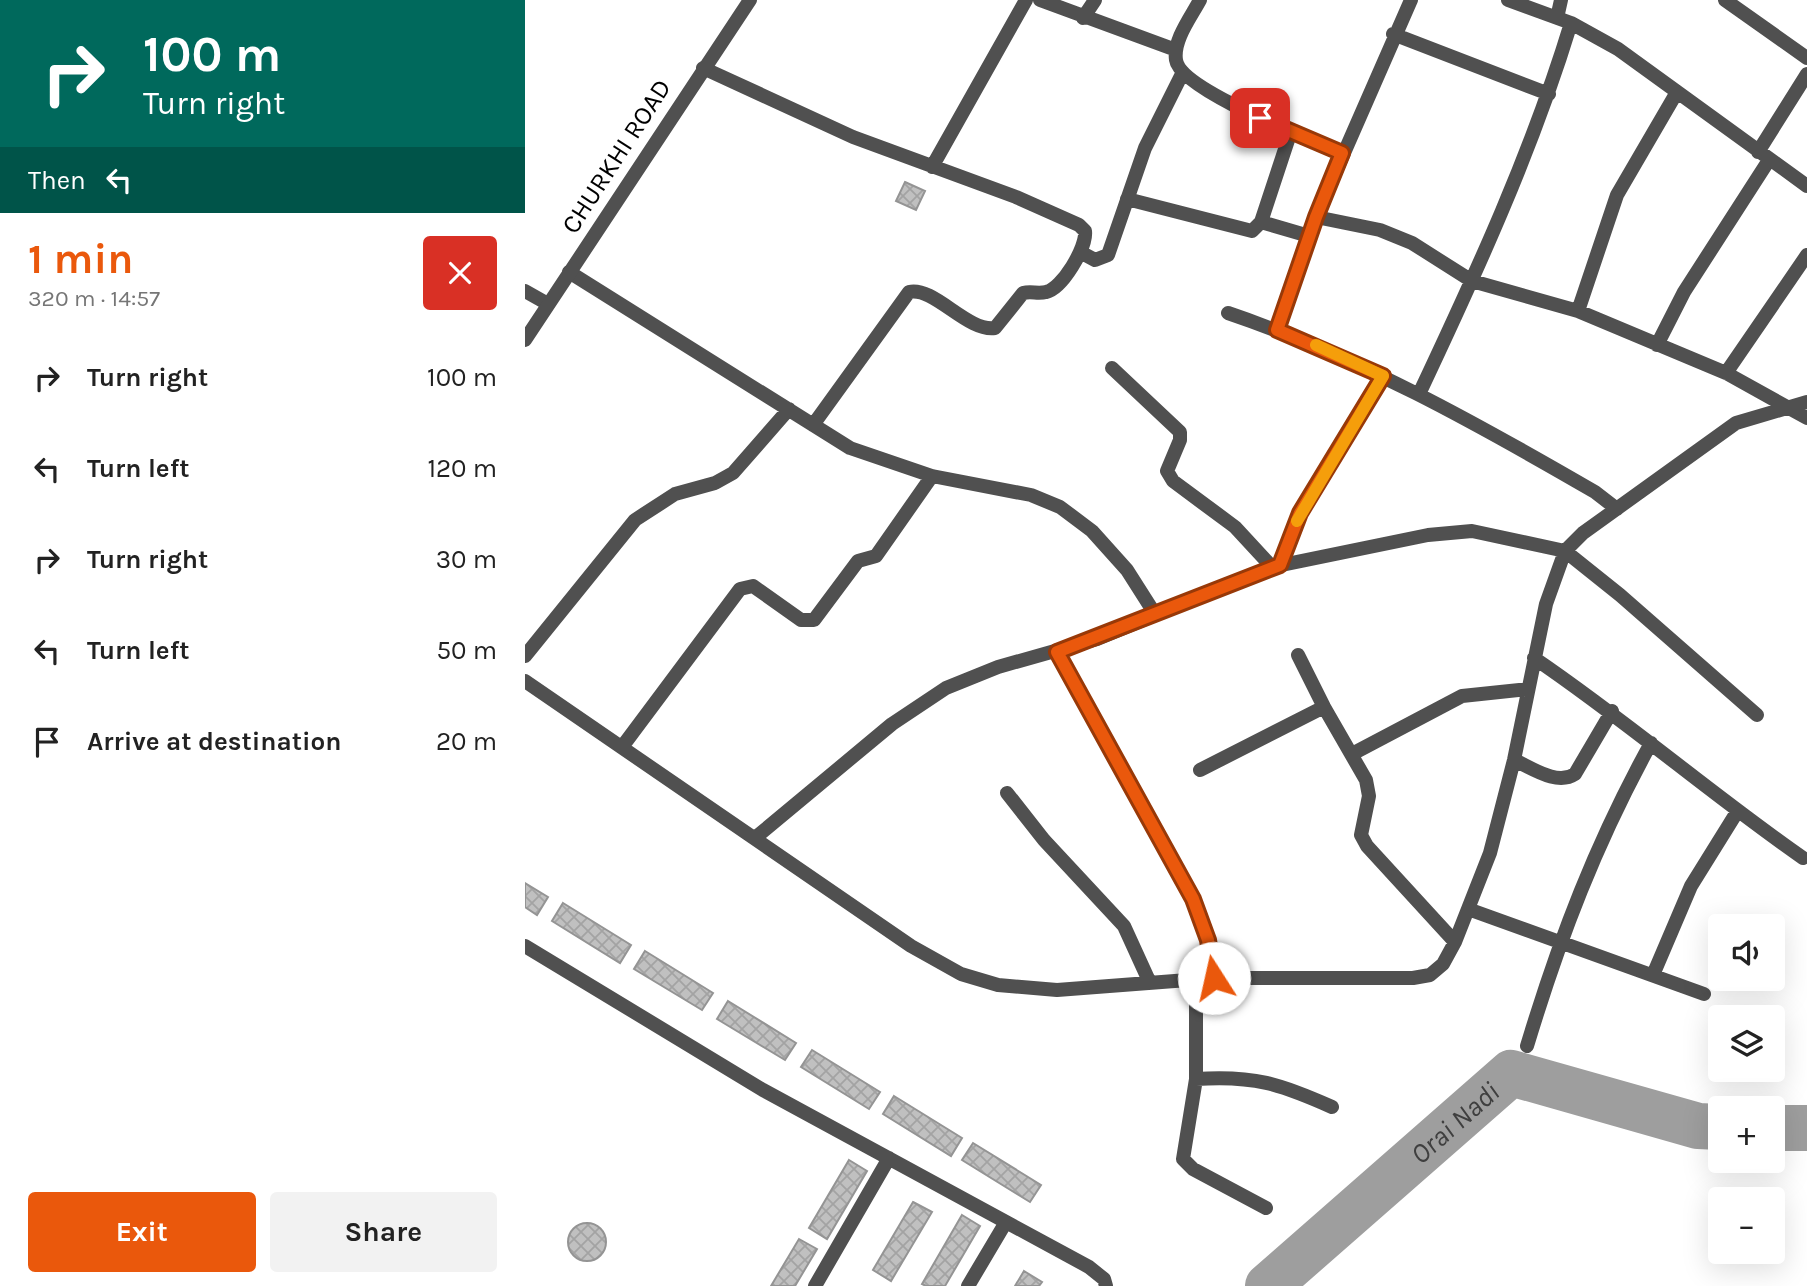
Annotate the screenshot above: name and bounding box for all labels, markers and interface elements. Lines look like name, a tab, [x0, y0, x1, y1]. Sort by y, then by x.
text: 100 m	[143, 26, 281, 83]
icon: right	[28, 28, 119, 119]
street label: CHURKHI ROAD	[555, 73, 678, 239]
text: Turn right	[143, 85, 285, 122]
pin	[1230, 88, 1290, 148]
icon: arrive	[1241, 99, 1279, 137]
icon: left	[100, 161, 138, 199]
text: Then	[28, 165, 86, 196]
text: 1 min	[28, 234, 133, 284]
button: close	[423, 236, 497, 310]
text: 320 m · 14:57	[28, 285, 160, 312]
icon: right	[28, 359, 66, 397]
text: Turn right	[87, 362, 208, 393]
text: 100 m	[427, 362, 497, 393]
icon: left	[28, 450, 66, 488]
text: Turn left	[87, 453, 189, 484]
text: 120 m	[427, 453, 497, 484]
icon: right	[28, 541, 66, 579]
text: Turn right	[87, 544, 208, 575]
text: 30 m	[436, 544, 497, 575]
icon: left	[28, 632, 66, 670]
text: Turn left	[87, 635, 189, 666]
text: 50 m	[436, 635, 497, 666]
icon: arrive	[28, 723, 66, 761]
text: Arrive at destination	[87, 726, 341, 757]
text: 20 m	[436, 726, 497, 757]
map controls	[1708, 914, 1785, 1264]
button: sound	[1708, 914, 1785, 991]
position arrow	[1177, 941, 1251, 1015]
button: layers	[1708, 1005, 1785, 1082]
water label: Orai Nadi	[1404, 1075, 1506, 1171]
button: +	[1708, 1096, 1785, 1173]
button: −	[1708, 1187, 1785, 1264]
button: Exit	[28, 1192, 256, 1272]
button: Share	[270, 1192, 497, 1272]

